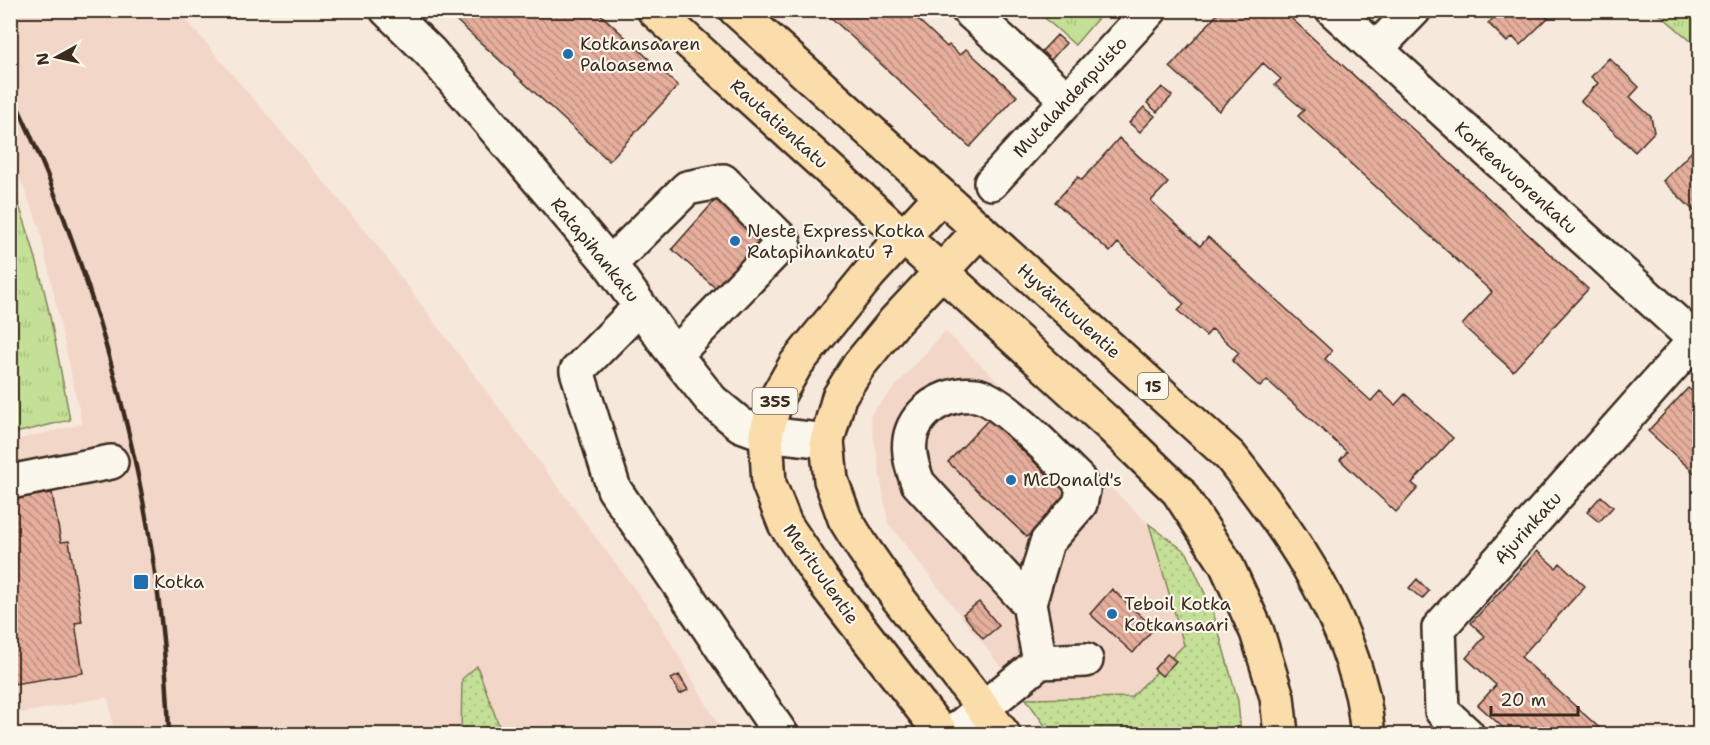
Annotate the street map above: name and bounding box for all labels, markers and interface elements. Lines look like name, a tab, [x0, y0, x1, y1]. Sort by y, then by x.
north arrow	[27, 27, 87, 87]
street label: Mutalahdenpuisto	[1007, 31, 1133, 163]
place label: Kotkansaaren Paloasema	[580, 32, 700, 77]
marker: Kotkansaaren Paloasema	[561, 47, 575, 61]
text: N	[31, 51, 54, 67]
street label: Rautatienkatu	[725, 74, 833, 174]
street label: Korkeavuorenkatu	[1449, 116, 1583, 240]
street label: Ratapihankatu	[545, 193, 645, 307]
place label: Neste Express Kotka Ratapihankatu 7	[747, 219, 924, 264]
marker: Neste Express Kotka Ratapihankatu 7	[728, 234, 742, 248]
street label: Hyväntuulentie	[1012, 258, 1126, 364]
road number: 15	[1138, 373, 1168, 399]
road number: 355	[752, 388, 798, 414]
place label: McDonald's	[1023, 468, 1122, 492]
marker: McDonald's	[1004, 473, 1018, 487]
street label: Ajurinkatu	[1489, 486, 1567, 570]
street label: Merituulentie	[778, 519, 864, 629]
place label: Kotka	[154, 570, 204, 594]
marker: Kotka	[132, 573, 150, 591]
place label: Teboil Kotka Kotkansaari	[1124, 592, 1231, 637]
marker: Teboil Kotka Kotkansaari	[1105, 607, 1119, 621]
scale bar	[1491, 679, 1578, 717]
text: 20 m	[1500, 688, 1546, 712]

